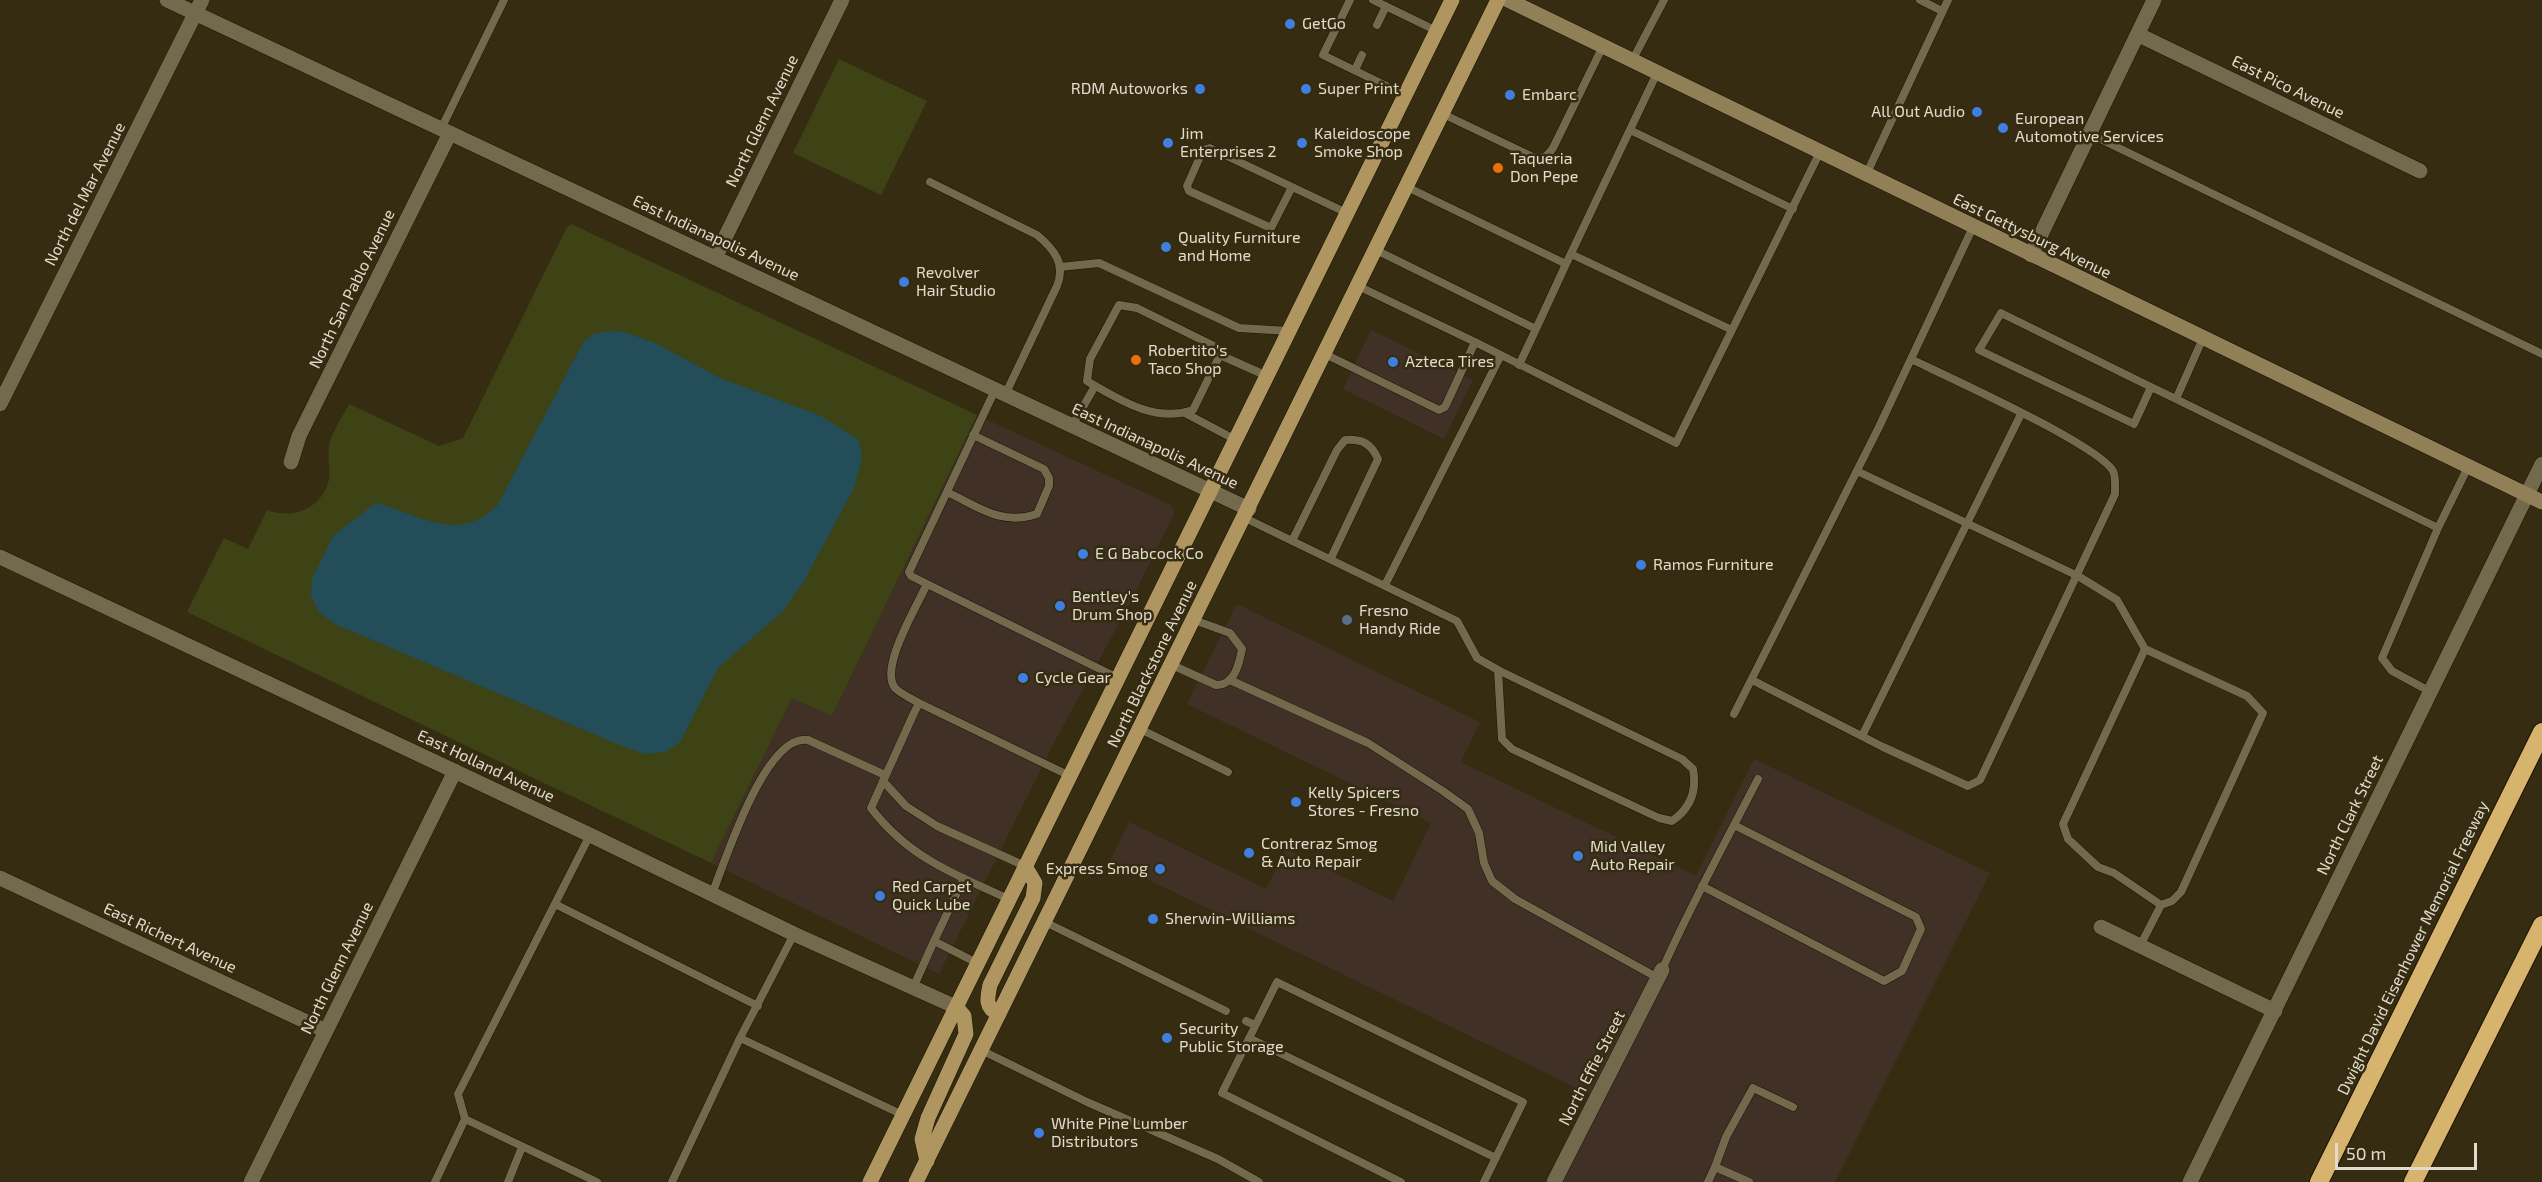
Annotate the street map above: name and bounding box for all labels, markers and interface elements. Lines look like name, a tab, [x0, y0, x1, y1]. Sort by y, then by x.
place label: GetGo	[1302, 14, 1346, 34]
marker: GetGo	[1283, 17, 1297, 31]
street label: East Pico Avenue	[2229, 51, 2347, 123]
street label: North Glenn Avenue	[722, 52, 802, 190]
place label: RDM Autoworks	[1071, 79, 1188, 99]
place label: Super Print	[1318, 79, 1399, 99]
marker: RDM Autoworks	[1193, 82, 1207, 96]
marker: Super Print	[1299, 82, 1313, 96]
place label: Embarc	[1522, 85, 1577, 105]
marker: Embarc	[1503, 88, 1517, 102]
place label: All Out Audio	[1871, 102, 1965, 122]
marker: All Out Audio	[1970, 105, 1984, 119]
place label: European Automotive Services	[2015, 109, 2164, 147]
street label: North del Mar Avenue	[41, 119, 129, 269]
marker: European Automotive Services	[1996, 121, 2010, 135]
place label: Jim Enterprises 2	[1180, 124, 1276, 162]
place label: Kaleidoscope Smoke Shop	[1314, 124, 1411, 162]
marker: Jim Enterprises 2	[1161, 136, 1175, 150]
marker: Kaleidoscope Smoke Shop	[1295, 136, 1309, 150]
place label: Taqueria Don Pepe	[1510, 149, 1578, 187]
marker: Taqueria Don Pepe	[1491, 161, 1505, 175]
street label: East Gettysburg Avenue	[1950, 189, 2114, 283]
street label: East Indianapolis Avenue	[630, 191, 802, 285]
street label: North San Pablo Avenue	[305, 206, 399, 372]
place label: Quality Furniture and Home	[1178, 228, 1301, 266]
marker: Quality Furniture and Home	[1159, 240, 1173, 254]
place label: Revolver Hair Studio	[916, 263, 996, 301]
marker: Revolver Hair Studio	[897, 275, 911, 289]
place label: Robertito's Taco Shop	[1148, 341, 1227, 379]
place label: Azteca Tires	[1405, 352, 1494, 372]
marker: Robertito's Taco Shop	[1129, 353, 1143, 367]
marker: Azteca Tires	[1386, 355, 1400, 369]
street label: East Indianapolis Avenue	[1069, 399, 1241, 493]
place label: E G Babcock Co	[1095, 544, 1203, 564]
marker: E G Babcock Co	[1076, 547, 1090, 561]
place label: Ramos Furniture	[1653, 555, 1774, 575]
marker: Ramos Furniture	[1634, 558, 1648, 572]
street label: North Blackstone Avenue	[1103, 577, 1201, 751]
place label: Bentley's Drum Shop	[1072, 587, 1152, 625]
marker: Bentley's Drum Shop	[1053, 599, 1067, 613]
place label: Fresno Handy Ride	[1359, 601, 1441, 639]
marker: Fresno Handy Ride	[1340, 613, 1354, 627]
place label: Cycle Gear	[1035, 668, 1111, 688]
marker: Cycle Gear	[1016, 671, 1030, 685]
street label: East Holland Avenue	[414, 726, 558, 806]
street label: North Clark Street	[2313, 752, 2387, 878]
place label: Kelly Spicers Stores - Fresno	[1308, 783, 1419, 821]
marker: Kelly Spicers Stores - Fresno	[1289, 795, 1303, 809]
street label: Dwight David Eisenhower Memorial Freeway	[2333, 798, 2493, 1098]
place label: Contreraz Smog & Auto Repair	[1261, 834, 1377, 872]
place label: Mid Valley Auto Repair	[1590, 837, 1675, 875]
marker: Contreraz Smog & Auto Repair	[1242, 846, 1256, 860]
marker: Mid Valley Auto Repair	[1571, 849, 1585, 863]
place label: Express Smog	[1046, 859, 1148, 879]
marker: Express Smog	[1153, 862, 1167, 876]
place label: Red Carpet Quick Lube	[892, 877, 971, 915]
marker: Red Carpet Quick Lube	[873, 889, 887, 903]
street label: East Richert Avenue	[100, 899, 240, 977]
street label: North Glenn Avenue	[297, 899, 377, 1037]
place label: Sherwin-Williams	[1165, 909, 1295, 929]
marker: Sherwin-Williams	[1146, 912, 1160, 926]
street label: North Effie Street	[1555, 1007, 1629, 1129]
place label: Security Public Storage	[1179, 1019, 1284, 1057]
marker: Security Public Storage	[1160, 1031, 1174, 1045]
place label: White Pine Lumber Distributors	[1051, 1114, 1188, 1152]
marker: White Pine Lumber Distributors	[1032, 1126, 1046, 1140]
scale bar	[2338, 1131, 2480, 1169]
text: 50 m	[2346, 1142, 2386, 1164]

